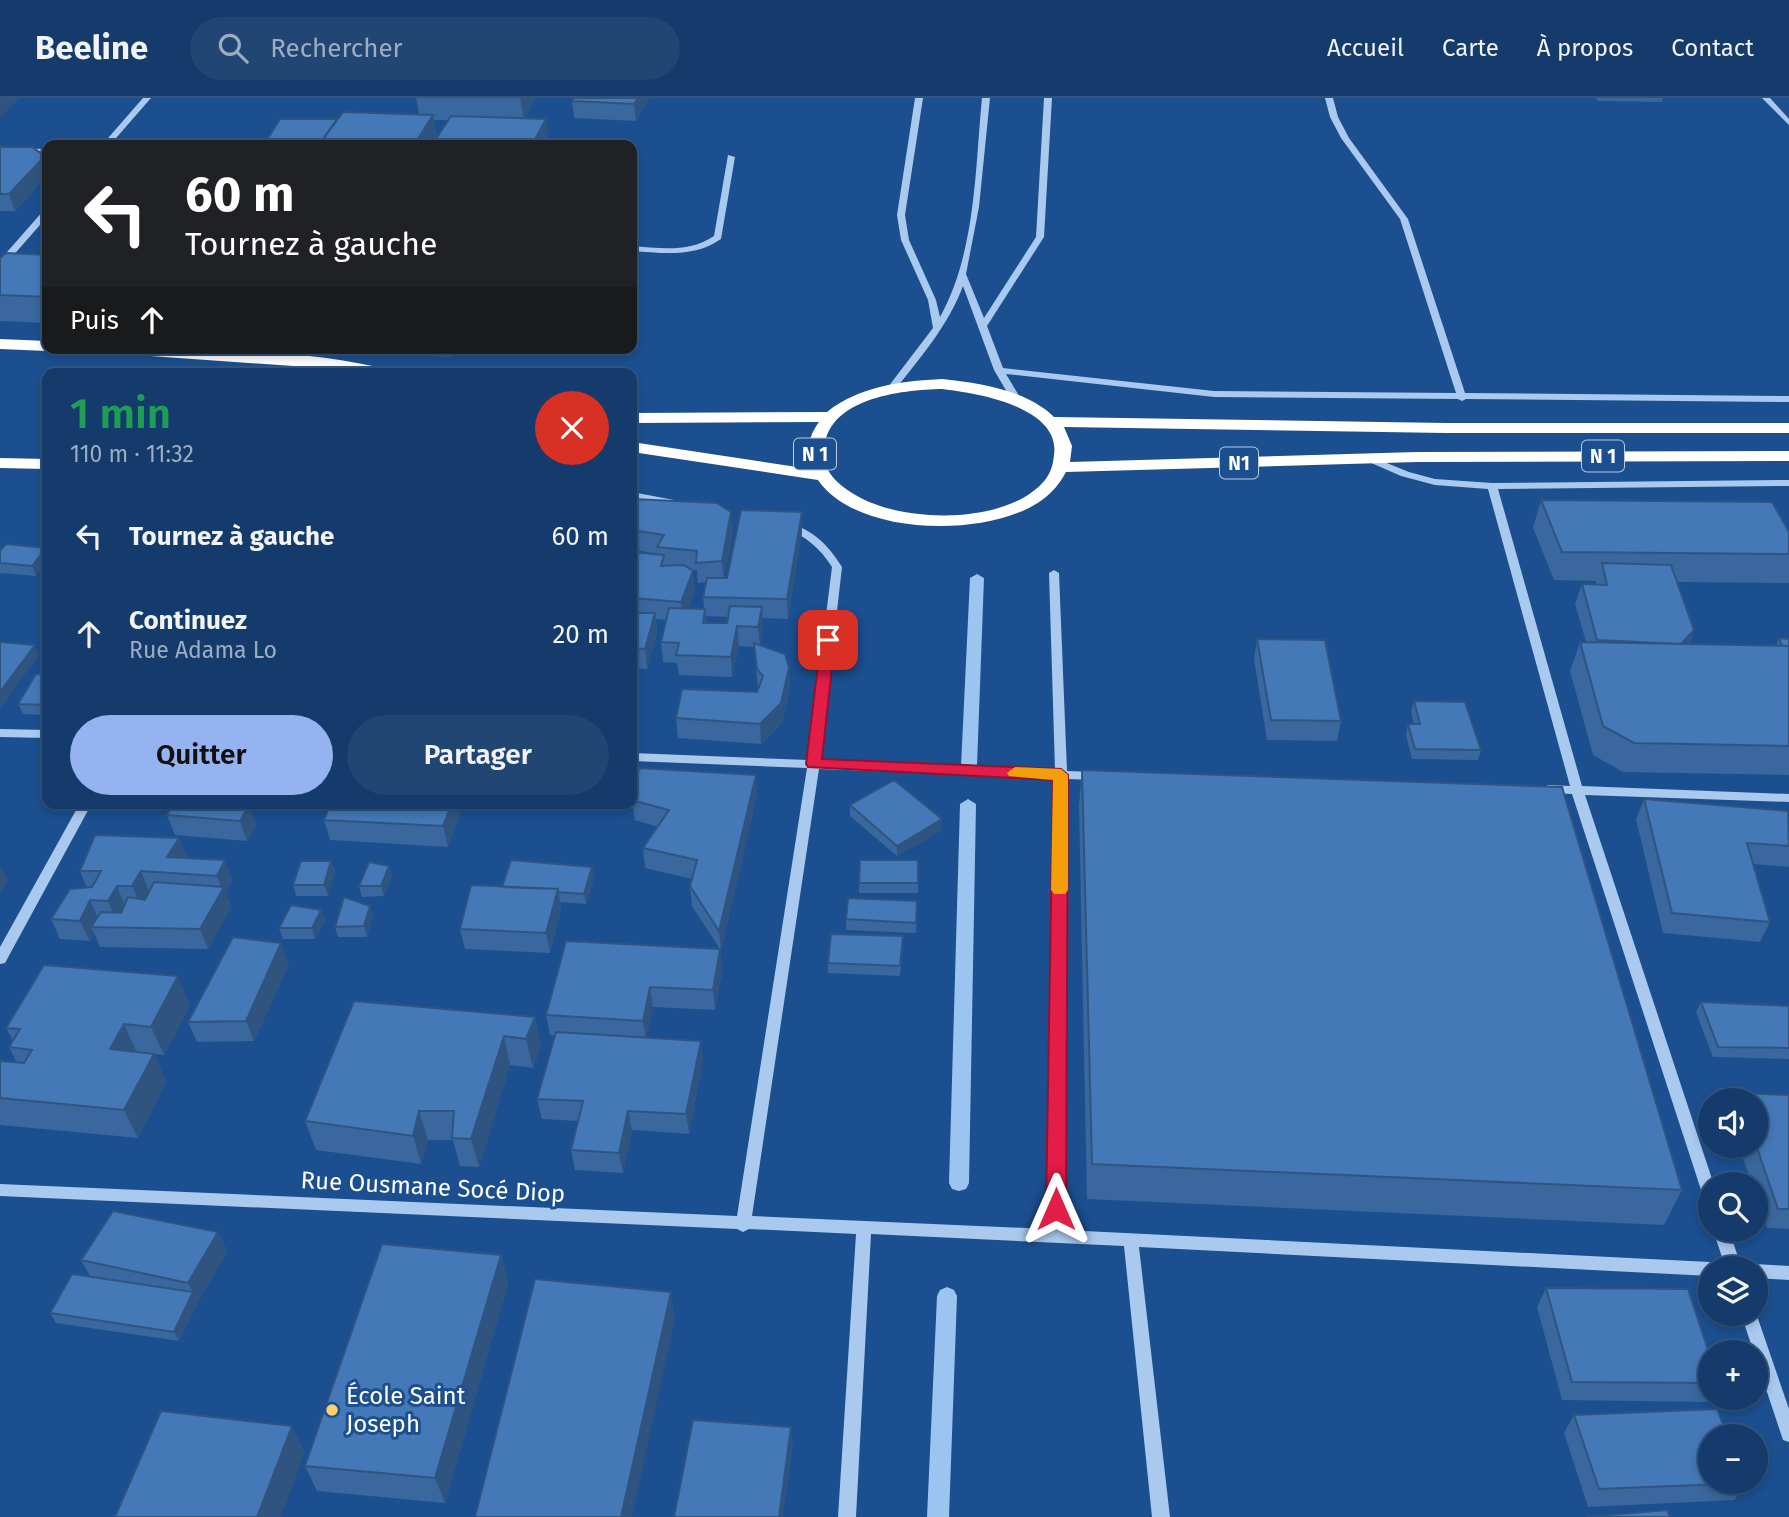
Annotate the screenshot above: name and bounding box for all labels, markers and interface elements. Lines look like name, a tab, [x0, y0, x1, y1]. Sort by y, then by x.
search box	[190, 17, 680, 80]
text: Beeline	[35, 28, 148, 68]
icon: search	[214, 29, 252, 67]
text: Rechercher	[270, 33, 403, 64]
text: Accueil	[1327, 34, 1404, 62]
text: Carte	[1442, 34, 1499, 62]
text: À propos	[1537, 34, 1633, 62]
text: Contact	[1671, 34, 1754, 62]
text: 60 m	[185, 165, 294, 224]
icon: left	[70, 168, 161, 259]
text: Tournez à gauche	[185, 225, 437, 263]
icon: ahead	[133, 301, 171, 339]
text: Puis	[70, 305, 119, 336]
text: 1 min	[70, 389, 171, 439]
button: close	[535, 391, 609, 465]
road number: N 1	[794, 438, 836, 470]
text: 110 m · 11:32	[70, 440, 194, 468]
road number: N 1	[1582, 440, 1624, 472]
road number: N1	[1220, 448, 1258, 478]
icon: left	[70, 517, 108, 555]
text: Tournez à gauche	[129, 521, 334, 552]
text: 60 m	[551, 521, 609, 552]
text: Continuez	[129, 605, 247, 636]
pin	[798, 610, 858, 670]
icon: ahead	[70, 615, 108, 653]
text: 20 m	[552, 619, 609, 650]
icon: arrive	[809, 621, 847, 659]
text: Rue Adama Lo	[129, 636, 277, 664]
button: Quitter	[70, 715, 333, 795]
button: Partager	[347, 715, 609, 795]
map controls	[1698, 1088, 1768, 1494]
button: sound	[1698, 1088, 1768, 1158]
street label: Rue Ousmane Socé Diop	[300, 1166, 566, 1208]
position arrow	[1019, 1172, 1093, 1246]
button: search	[1698, 1172, 1768, 1242]
button: layers	[1698, 1256, 1768, 1326]
button: +	[1698, 1340, 1768, 1410]
place label: École Saint Joseph	[346, 1381, 466, 1438]
marker: École Saint Joseph	[324, 1402, 340, 1418]
button: −	[1698, 1424, 1768, 1494]

